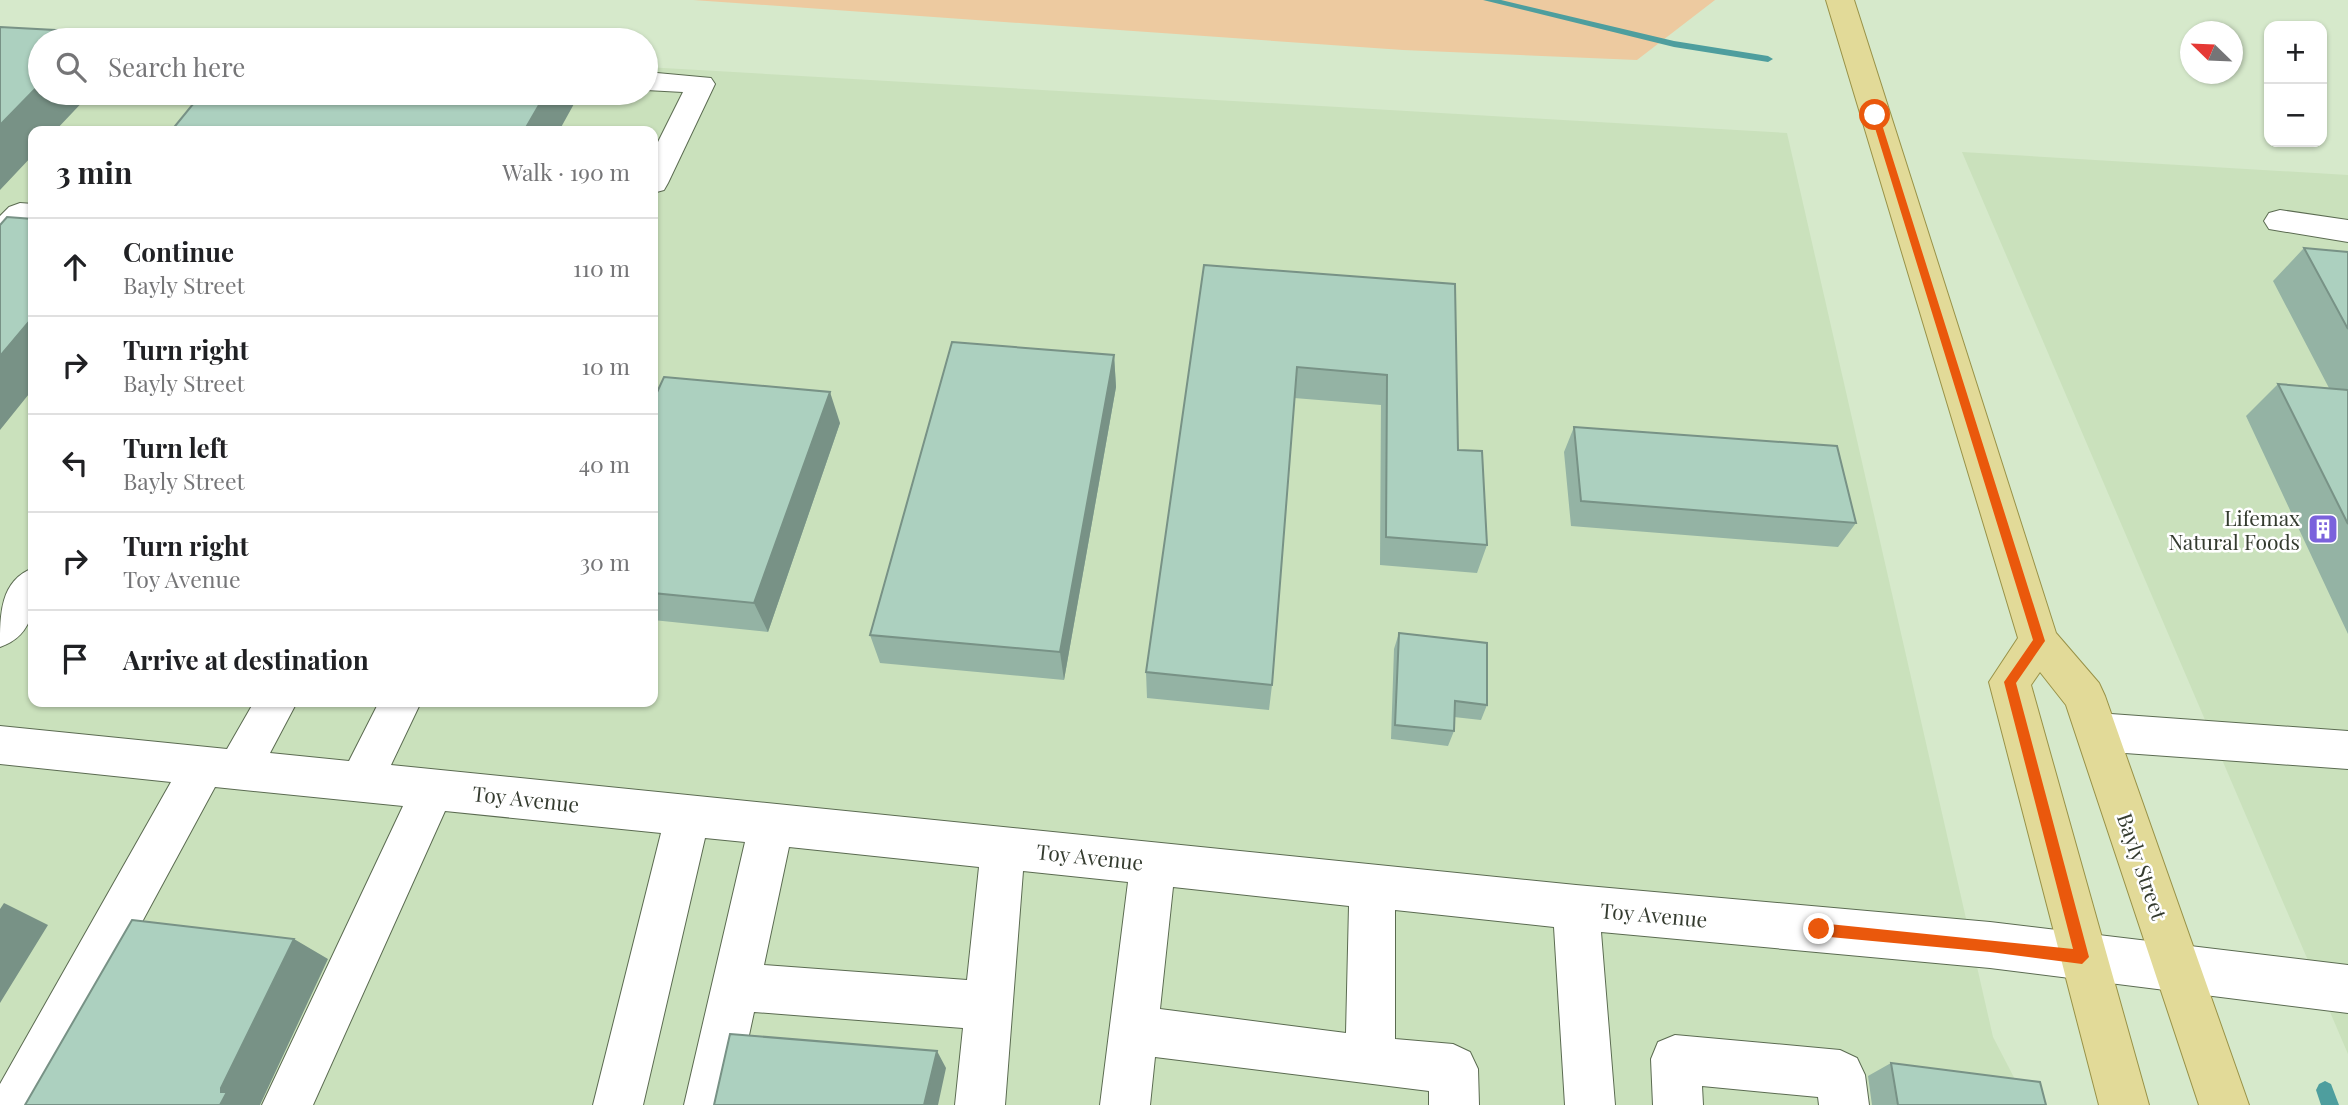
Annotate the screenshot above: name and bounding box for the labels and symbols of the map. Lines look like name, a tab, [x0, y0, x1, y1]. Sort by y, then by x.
north arrow	[2180, 21, 2243, 84]
route start	[1859, 99, 1890, 130]
place label: Lifemax Natural Foods	[2168, 503, 2300, 555]
building icon: Lifemax Natural Foods	[2306, 512, 2340, 546]
street label: Toy Avenue	[471, 778, 581, 818]
street label: Bayly Street	[2112, 809, 2175, 924]
street label: Toy Avenue	[1035, 836, 1145, 876]
street label: Toy Avenue	[1599, 895, 1709, 933]
route end	[1803, 913, 1834, 944]

